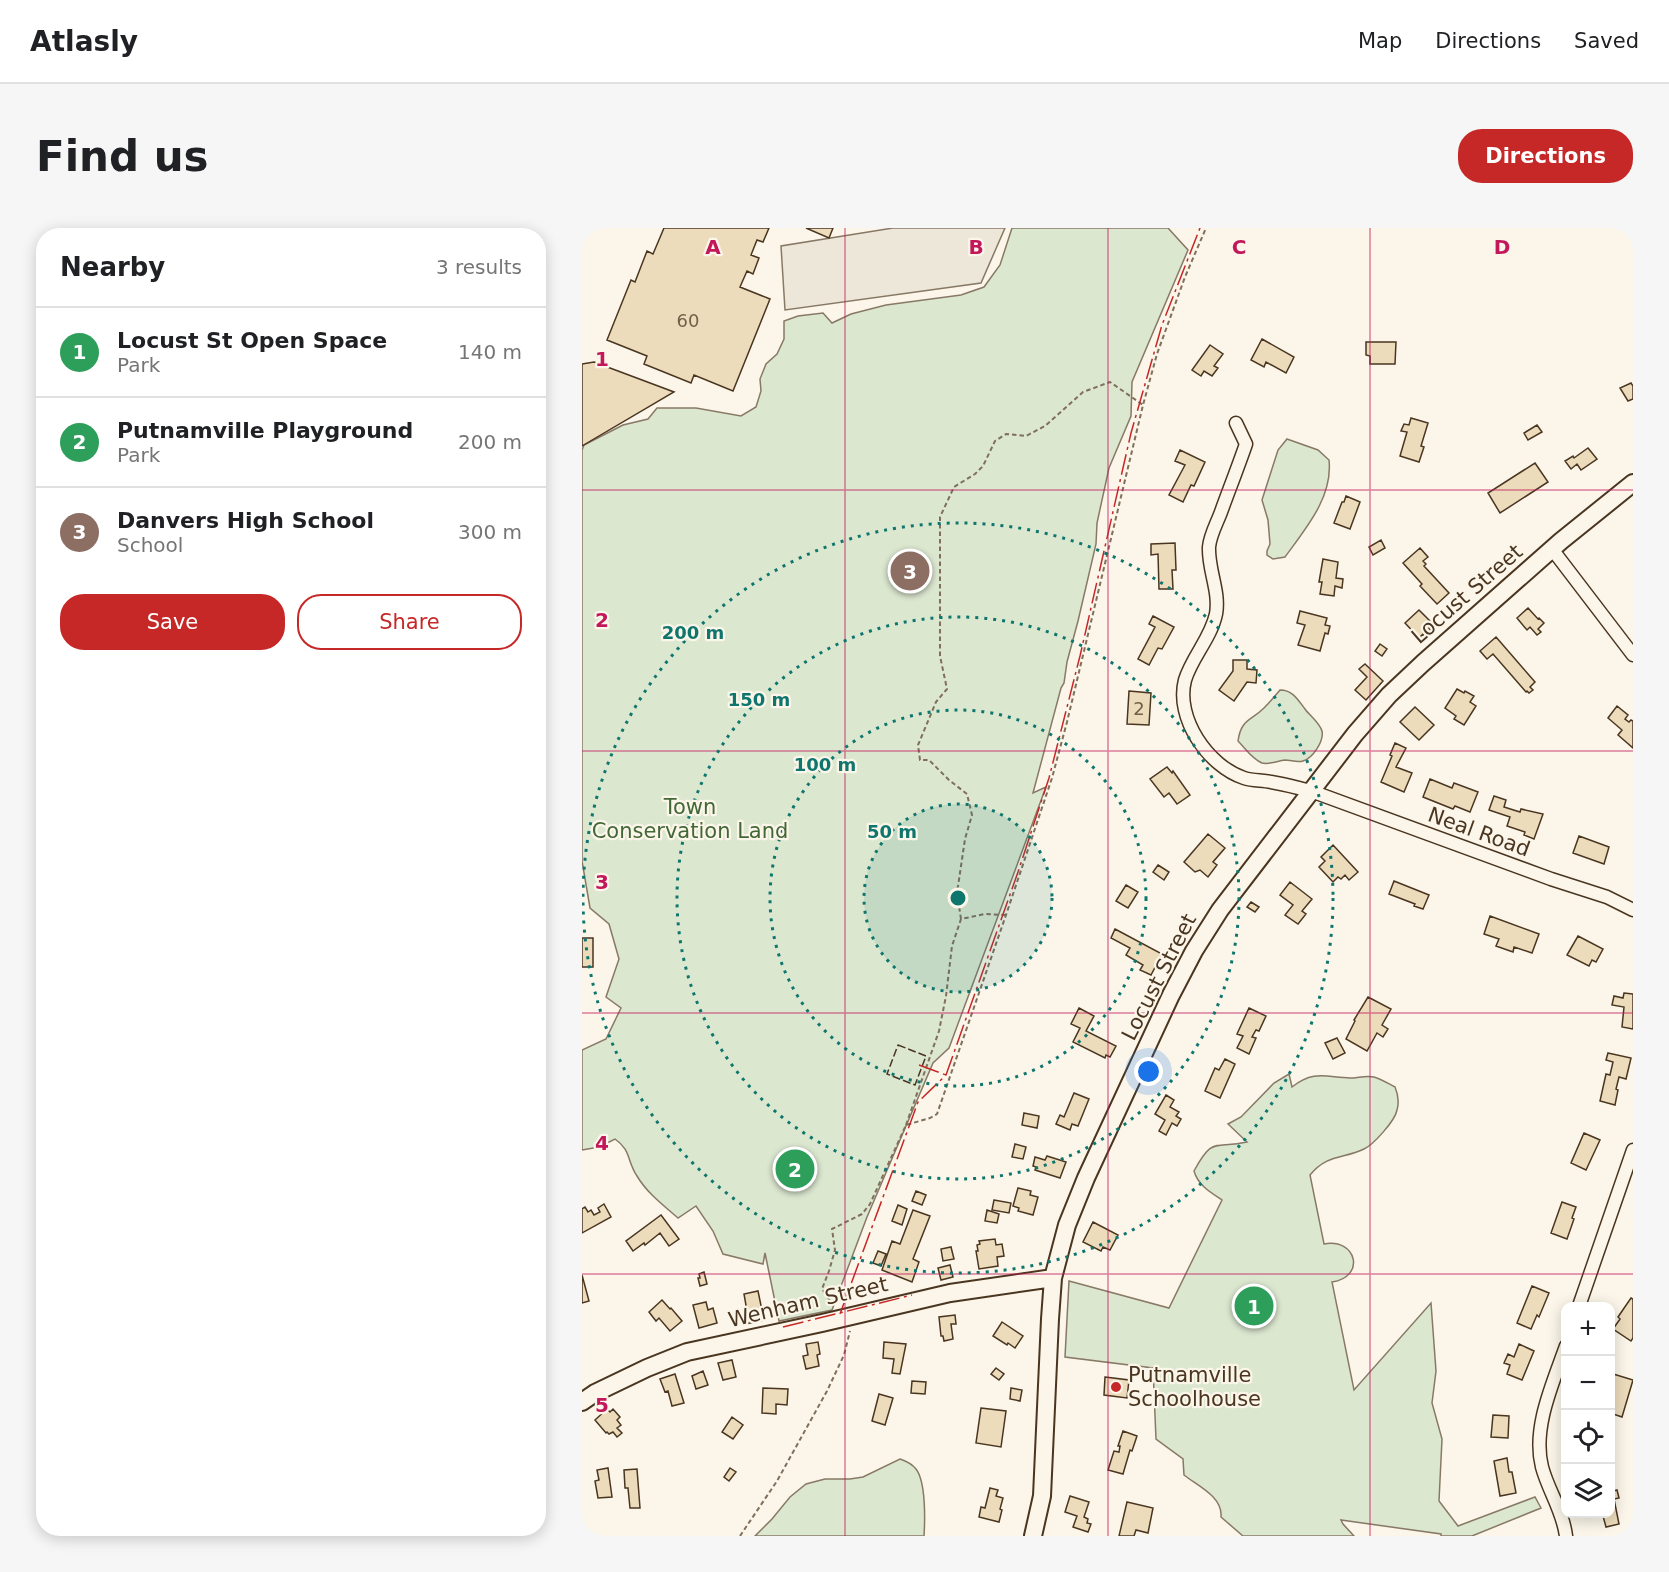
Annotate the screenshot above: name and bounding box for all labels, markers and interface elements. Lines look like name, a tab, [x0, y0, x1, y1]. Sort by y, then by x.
text: Atlasly	[30, 25, 138, 58]
text: Map	[1358, 29, 1402, 53]
text: Directions	[1435, 29, 1541, 53]
text: Saved	[1574, 29, 1639, 53]
button: Directions	[1458, 129, 1633, 183]
text: Find us	[36, 132, 209, 181]
text: A	[705, 235, 721, 259]
text: B	[968, 235, 984, 259]
text: C	[1232, 235, 1246, 259]
text: D	[1494, 235, 1510, 259]
text: Nearby	[60, 252, 165, 282]
text: 3 results	[436, 255, 522, 279]
house number: 60	[677, 310, 699, 331]
text: Locust St Open Space	[117, 328, 387, 353]
text: 1	[73, 340, 86, 364]
text: 140 m	[458, 340, 522, 364]
text: 1	[595, 347, 609, 371]
text: Park	[117, 353, 160, 377]
text: Putnamville Playground	[117, 418, 413, 443]
text: 2	[73, 430, 86, 454]
text: 200 m	[458, 430, 522, 454]
text: Park	[117, 443, 160, 467]
text: Danvers High School	[117, 508, 374, 533]
text: 3	[73, 520, 86, 544]
text: 300 m	[458, 520, 522, 544]
text: School	[117, 533, 183, 557]
street label: Locust Street	[1407, 539, 1527, 649]
pin: 3	[890, 548, 930, 594]
button: Save	[60, 594, 285, 650]
button: Share	[297, 594, 522, 650]
text: 2	[595, 608, 609, 632]
text: 200 m	[662, 622, 724, 643]
text: 150 m	[728, 689, 790, 710]
house number: 2	[1133, 698, 1145, 719]
text: 100 m	[794, 754, 856, 775]
park label: Town Conservation Land	[592, 795, 788, 843]
street label: Neal Road	[1425, 802, 1533, 862]
text: 50 m	[867, 821, 917, 842]
text: 3	[595, 870, 609, 894]
centre of rings	[948, 888, 968, 908]
street label: Locust Street	[1117, 910, 1201, 1044]
your location	[1134, 1057, 1163, 1086]
text: 4	[595, 1131, 609, 1155]
pin: 2	[776, 1146, 814, 1192]
street label: Wenham Street	[726, 1272, 890, 1332]
pin: 1	[1234, 1284, 1274, 1328]
map controls	[1561, 1302, 1615, 1518]
button: +	[1561, 1302, 1615, 1356]
button: −	[1561, 1356, 1615, 1410]
place label: Putnamville Schoolhouse	[1128, 1363, 1261, 1411]
marker: Putnamville Schoolhouse	[1109, 1380, 1123, 1394]
text: 5	[595, 1393, 609, 1417]
button: locate	[1561, 1410, 1615, 1464]
button: layers	[1561, 1464, 1615, 1518]

